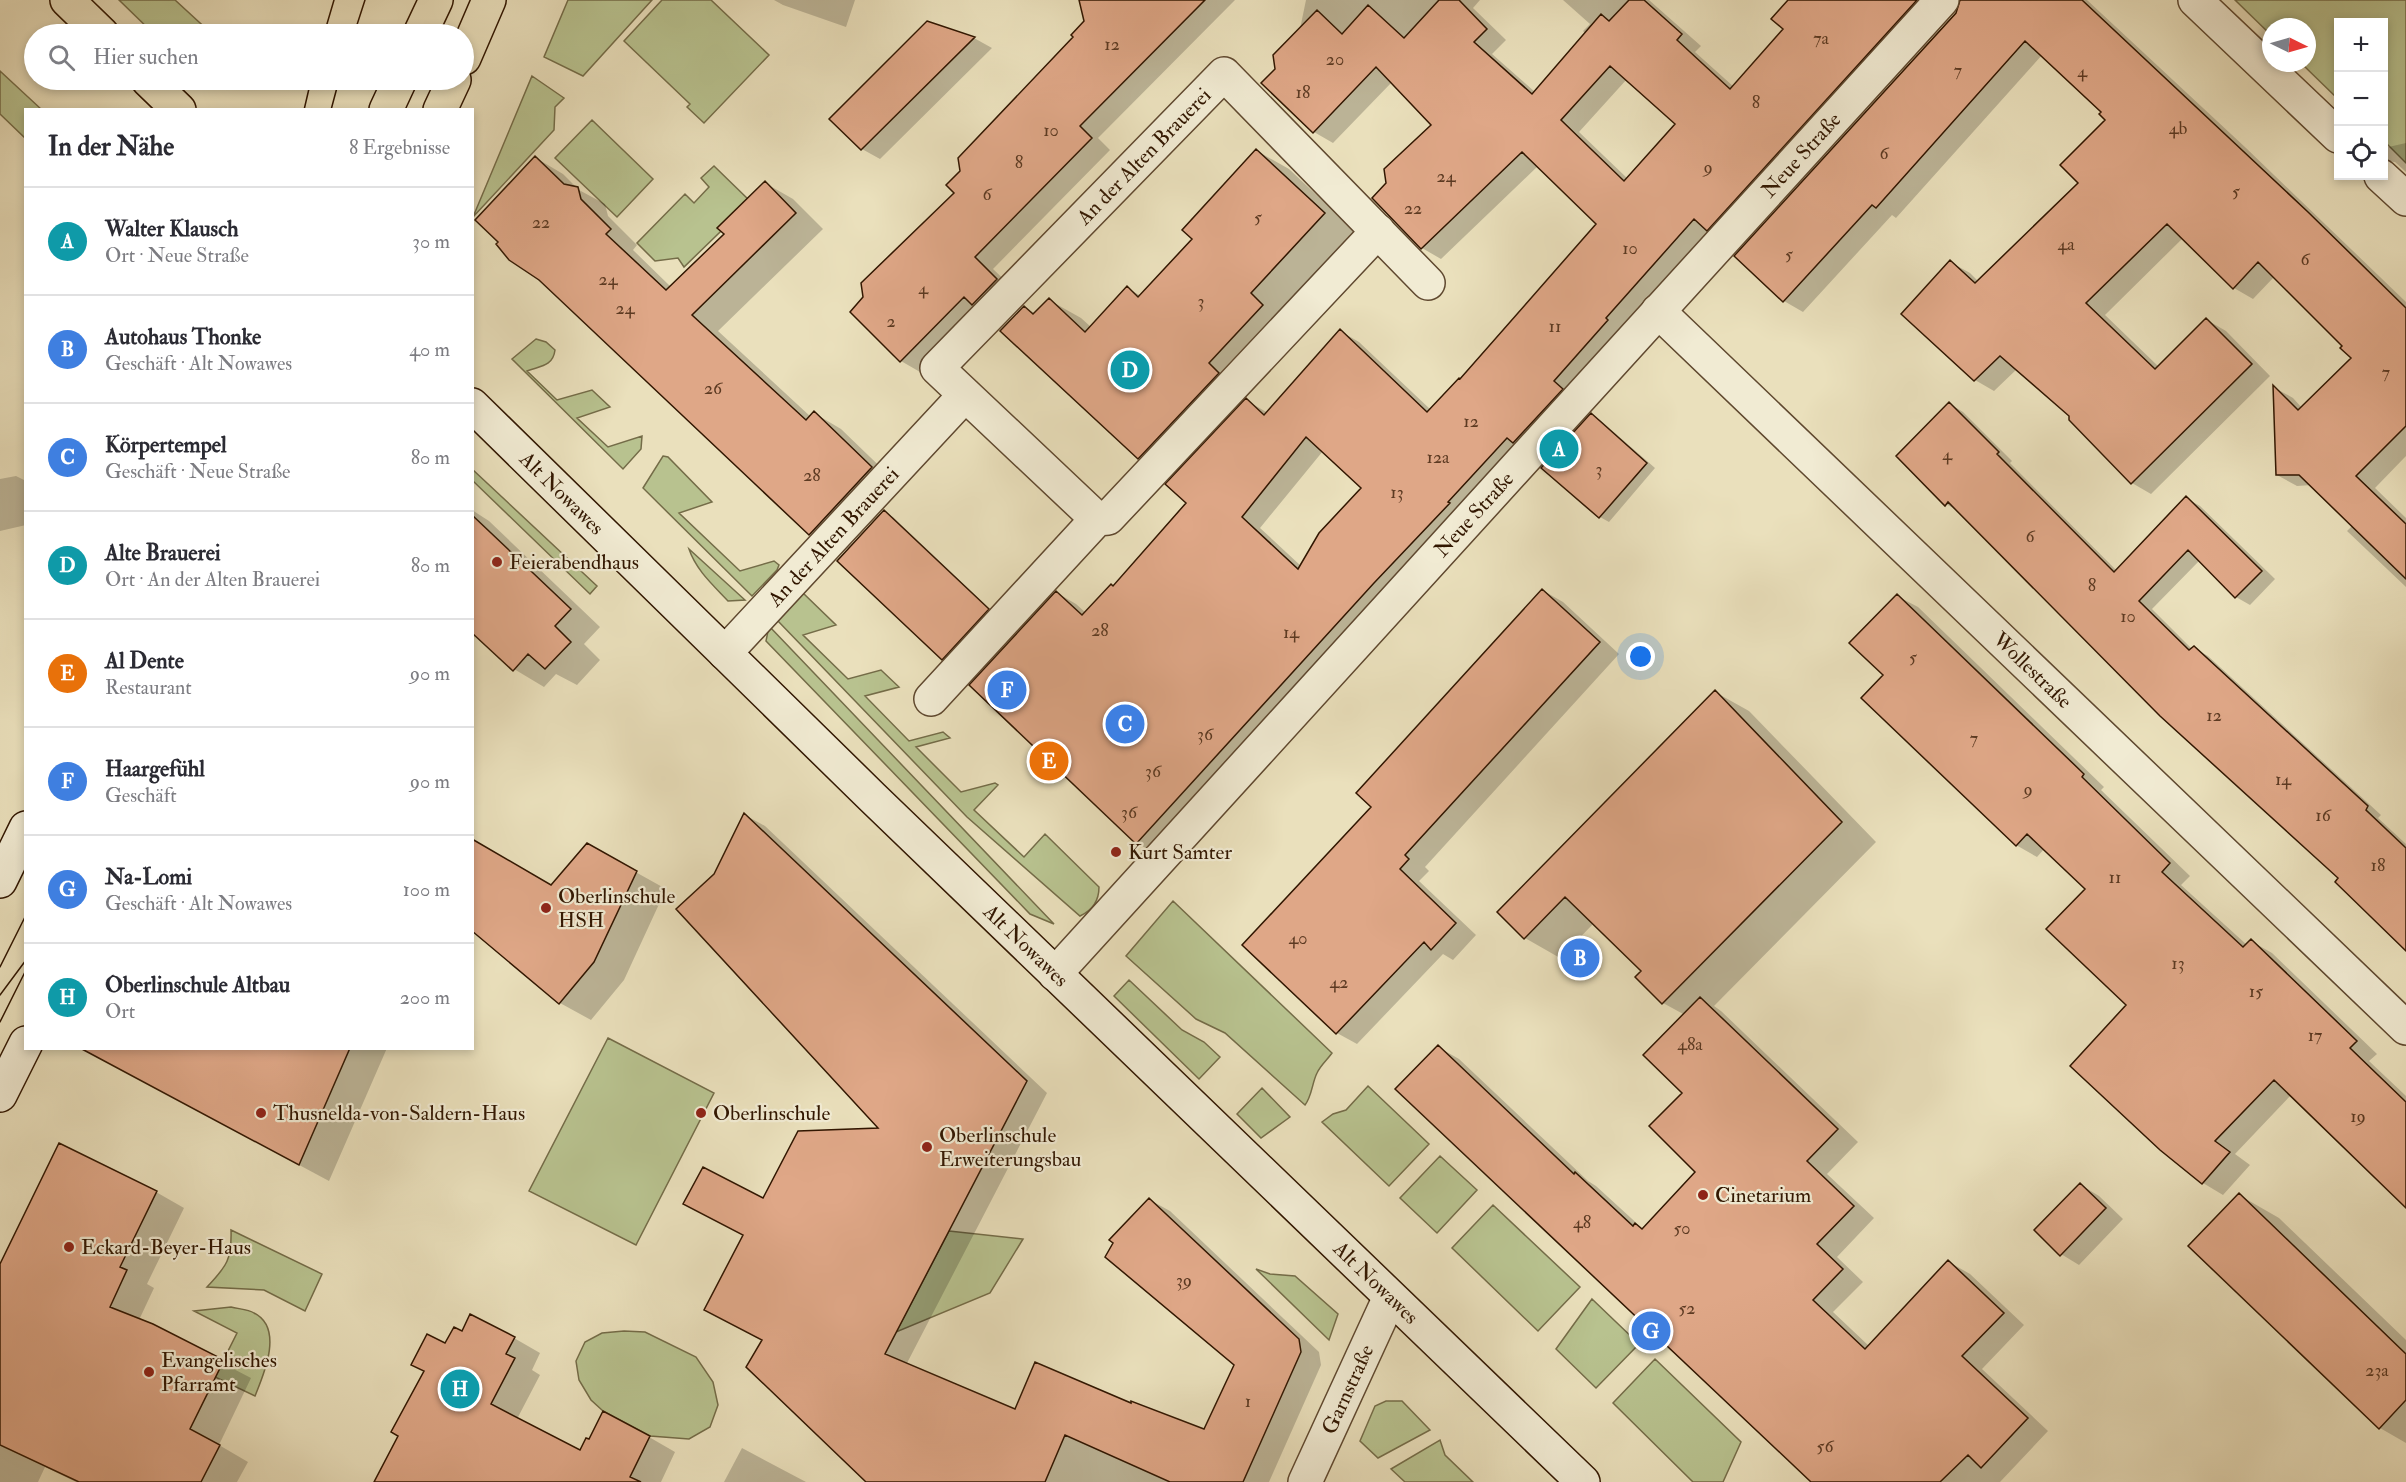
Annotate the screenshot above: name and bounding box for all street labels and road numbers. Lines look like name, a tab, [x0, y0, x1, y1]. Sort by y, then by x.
street label: An der Alten Brauerei	[1070, 82, 1217, 232]
street label: Neue Straße	[1756, 107, 1847, 204]
street label: Alt Nowawes	[513, 445, 610, 541]
street label: An der Alten Brauerei	[761, 461, 906, 613]
street label: Neue Straße	[1428, 466, 1520, 563]
street label: Wollestraße	[1986, 626, 2078, 715]
street label: Alt Nowawes	[977, 898, 1074, 993]
street label: Alt Nowawes	[1327, 1235, 1424, 1330]
street label: Garnstraße	[1316, 1340, 1380, 1439]

